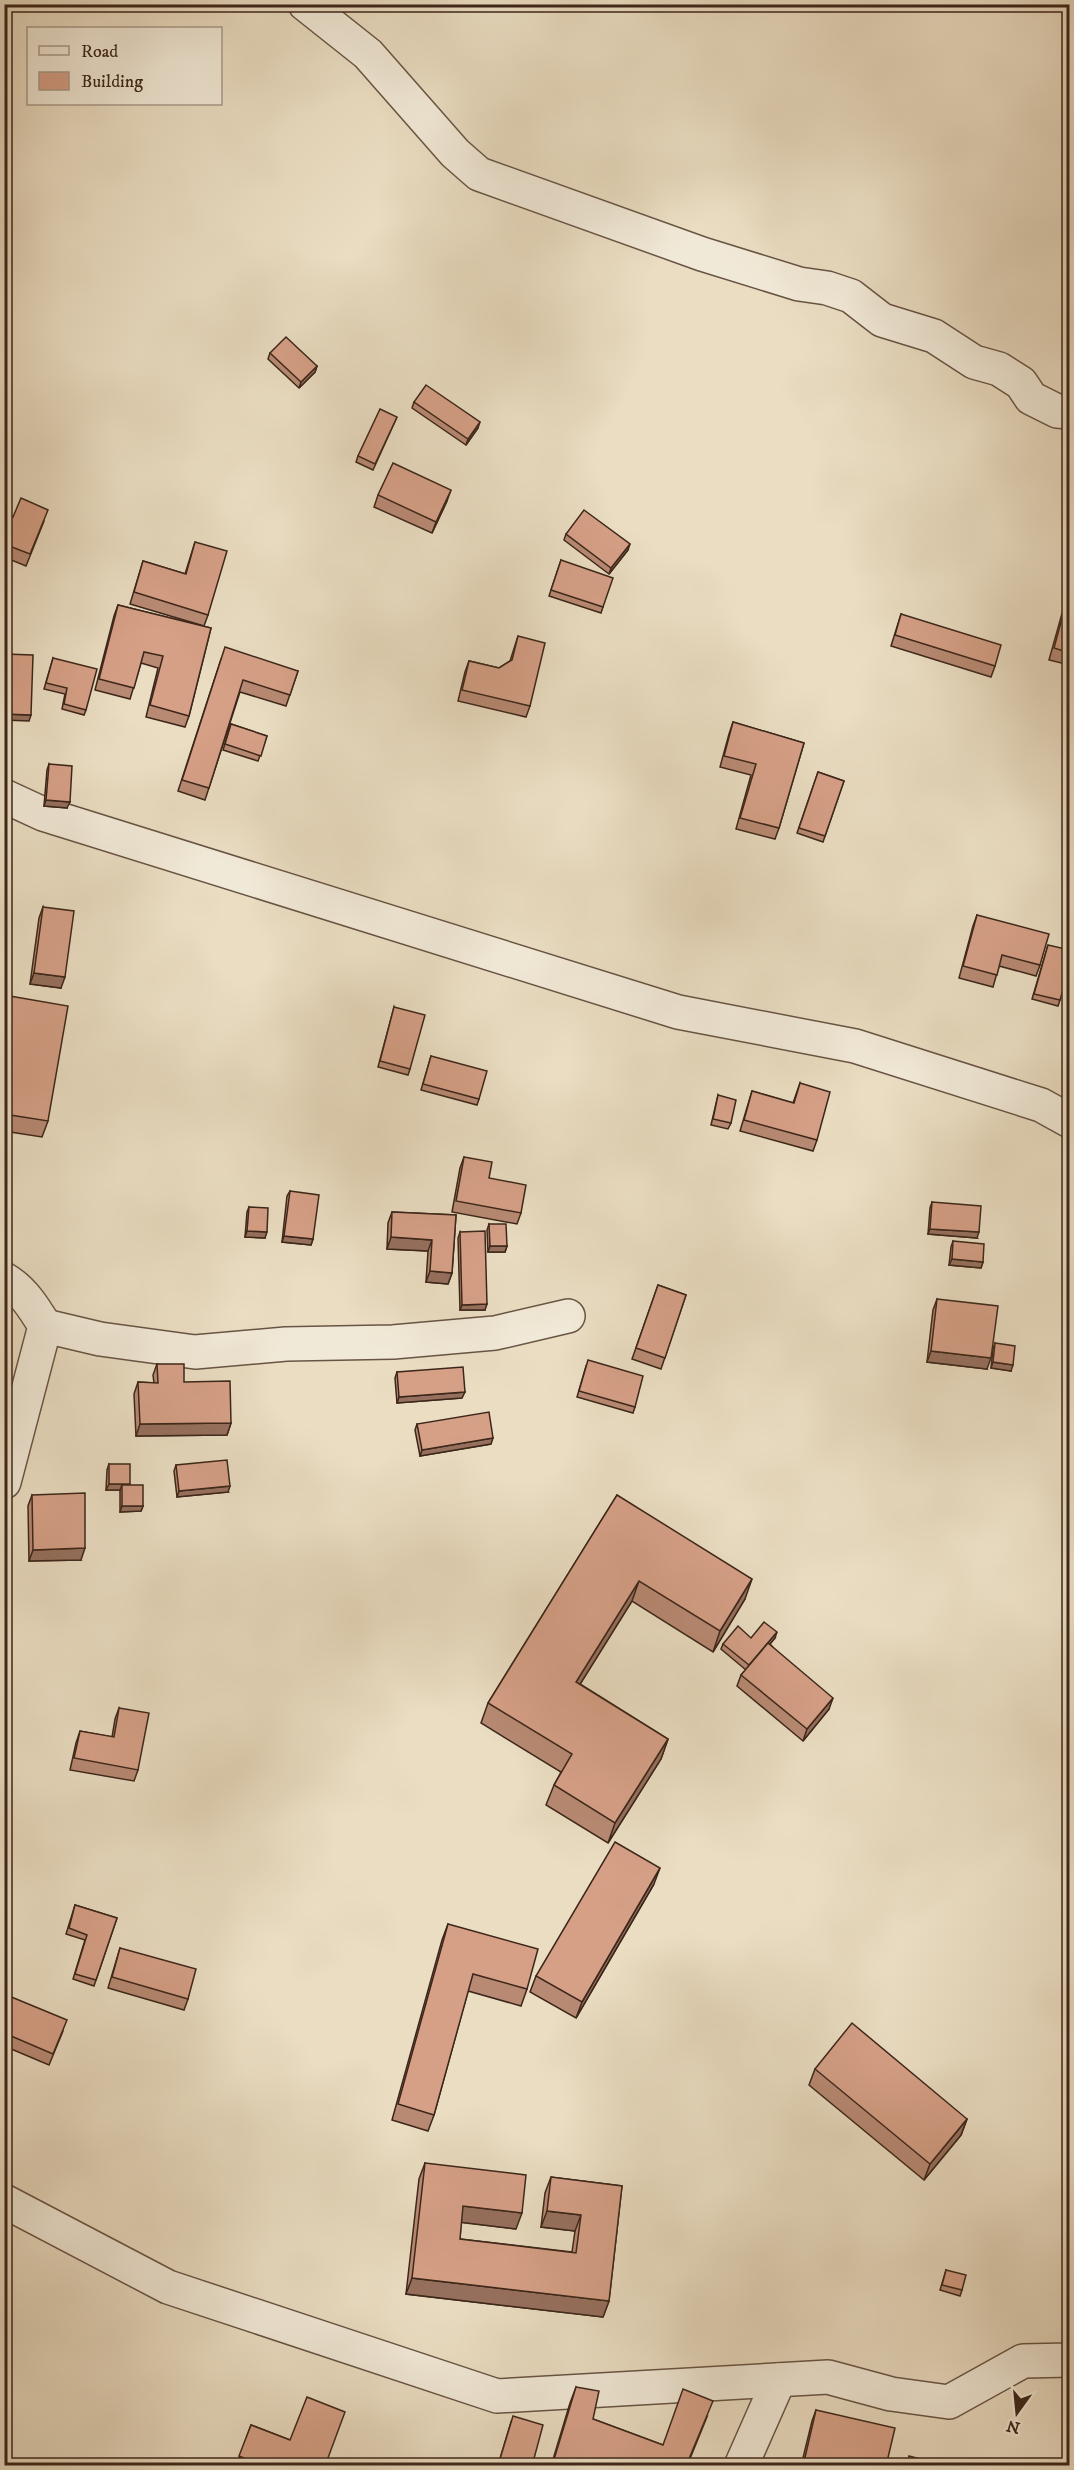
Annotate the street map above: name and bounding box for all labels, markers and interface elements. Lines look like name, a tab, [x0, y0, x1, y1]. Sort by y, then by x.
legend	[27, 27, 222, 105]
text: Road	[81, 41, 118, 63]
text: Building	[81, 71, 143, 93]
north arrow	[987, 2383, 1047, 2443]
text: N	[1004, 2415, 1022, 2438]

